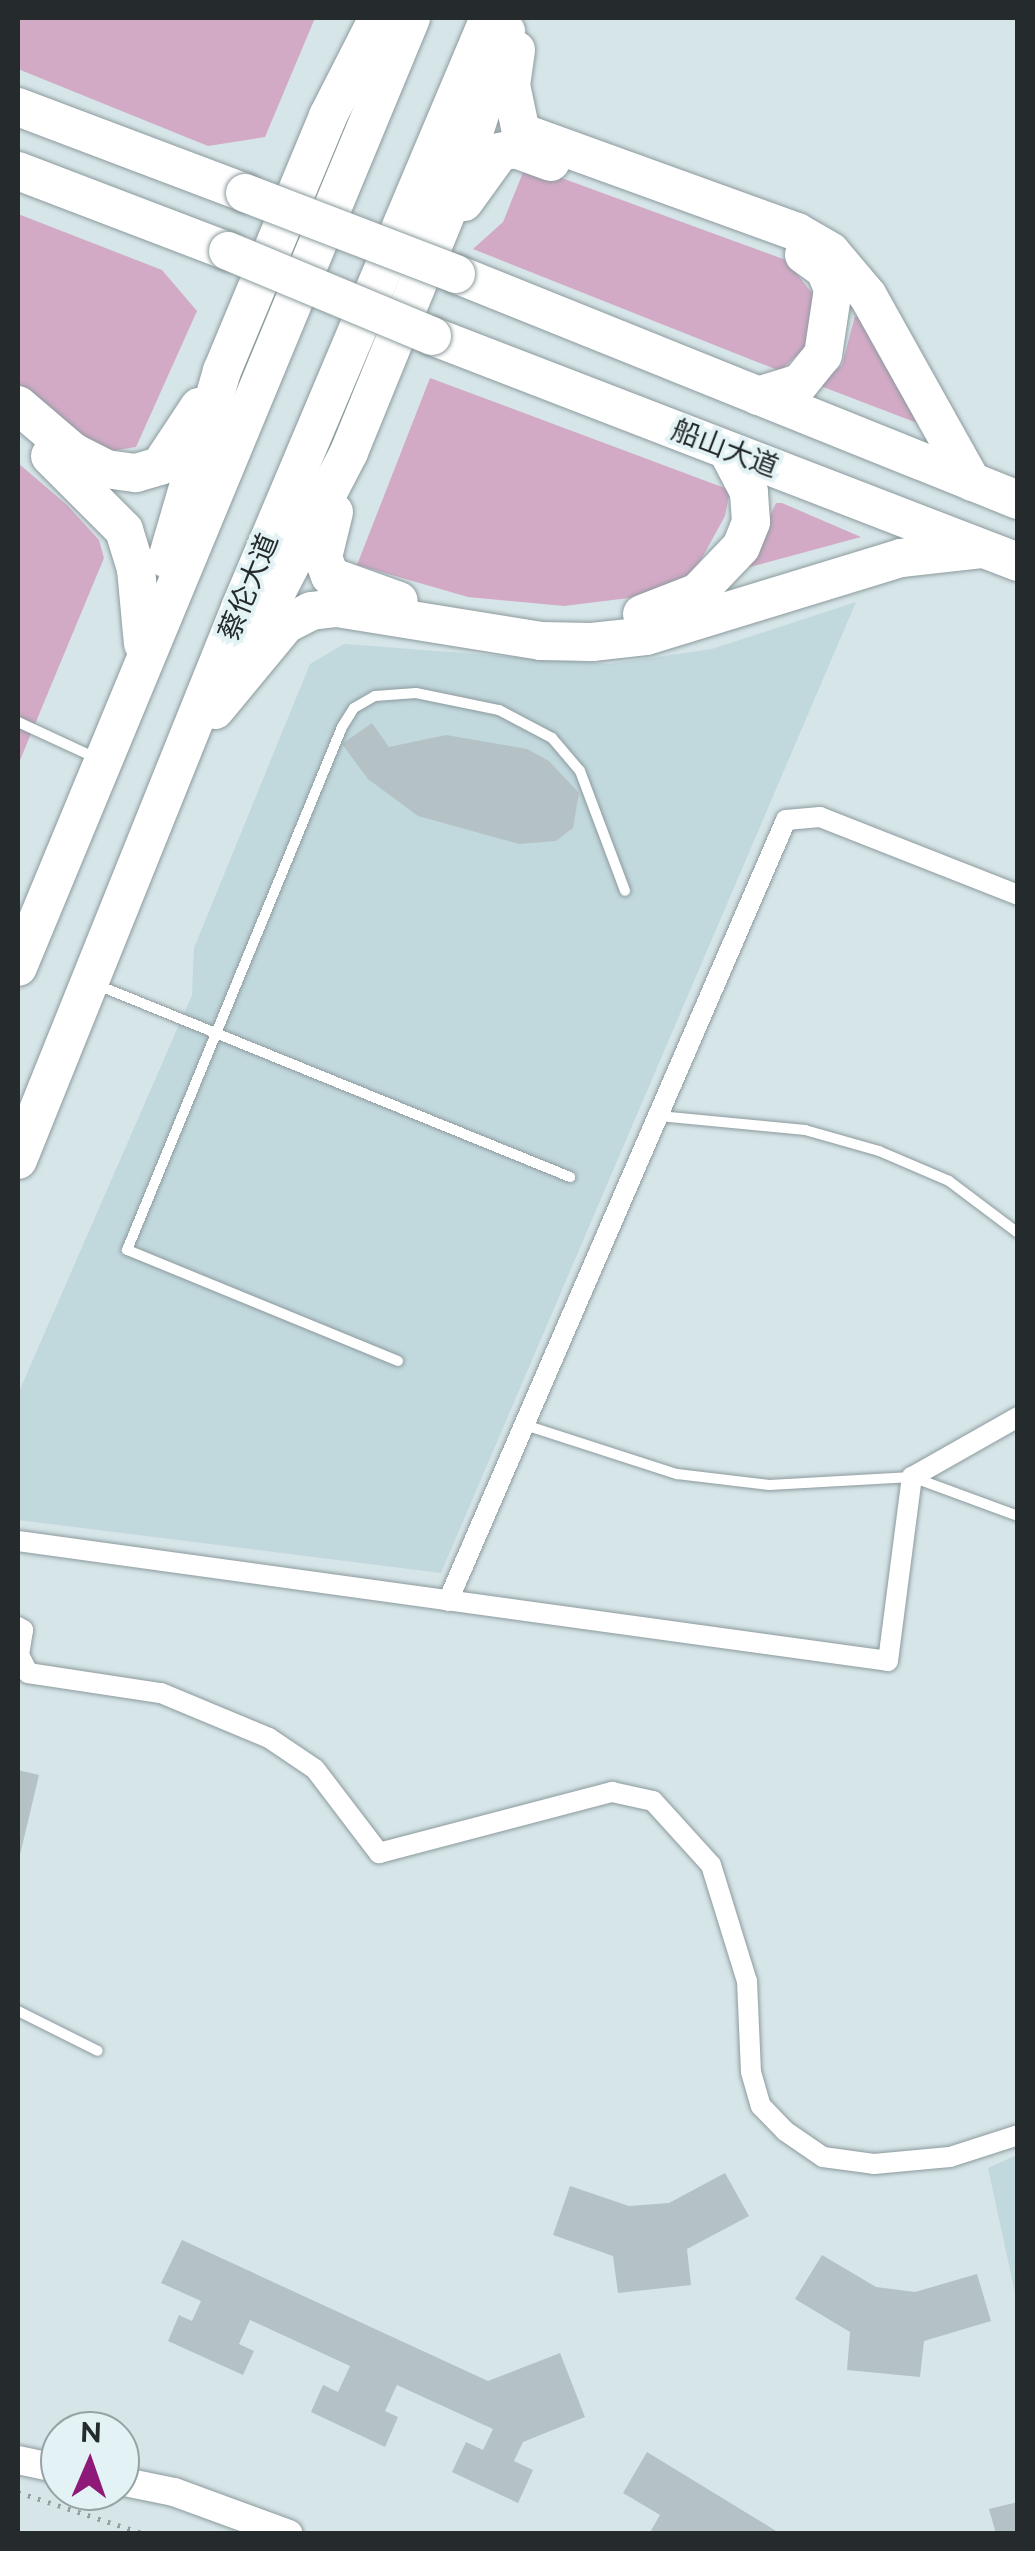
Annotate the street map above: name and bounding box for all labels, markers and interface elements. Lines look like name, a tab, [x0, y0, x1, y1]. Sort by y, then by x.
street label: 船山大道	[667, 413, 783, 485]
street label: 蔡伦大道	[212, 529, 286, 645]
north arrow	[40, 2411, 140, 2511]
text: N	[80, 2416, 102, 2449]

